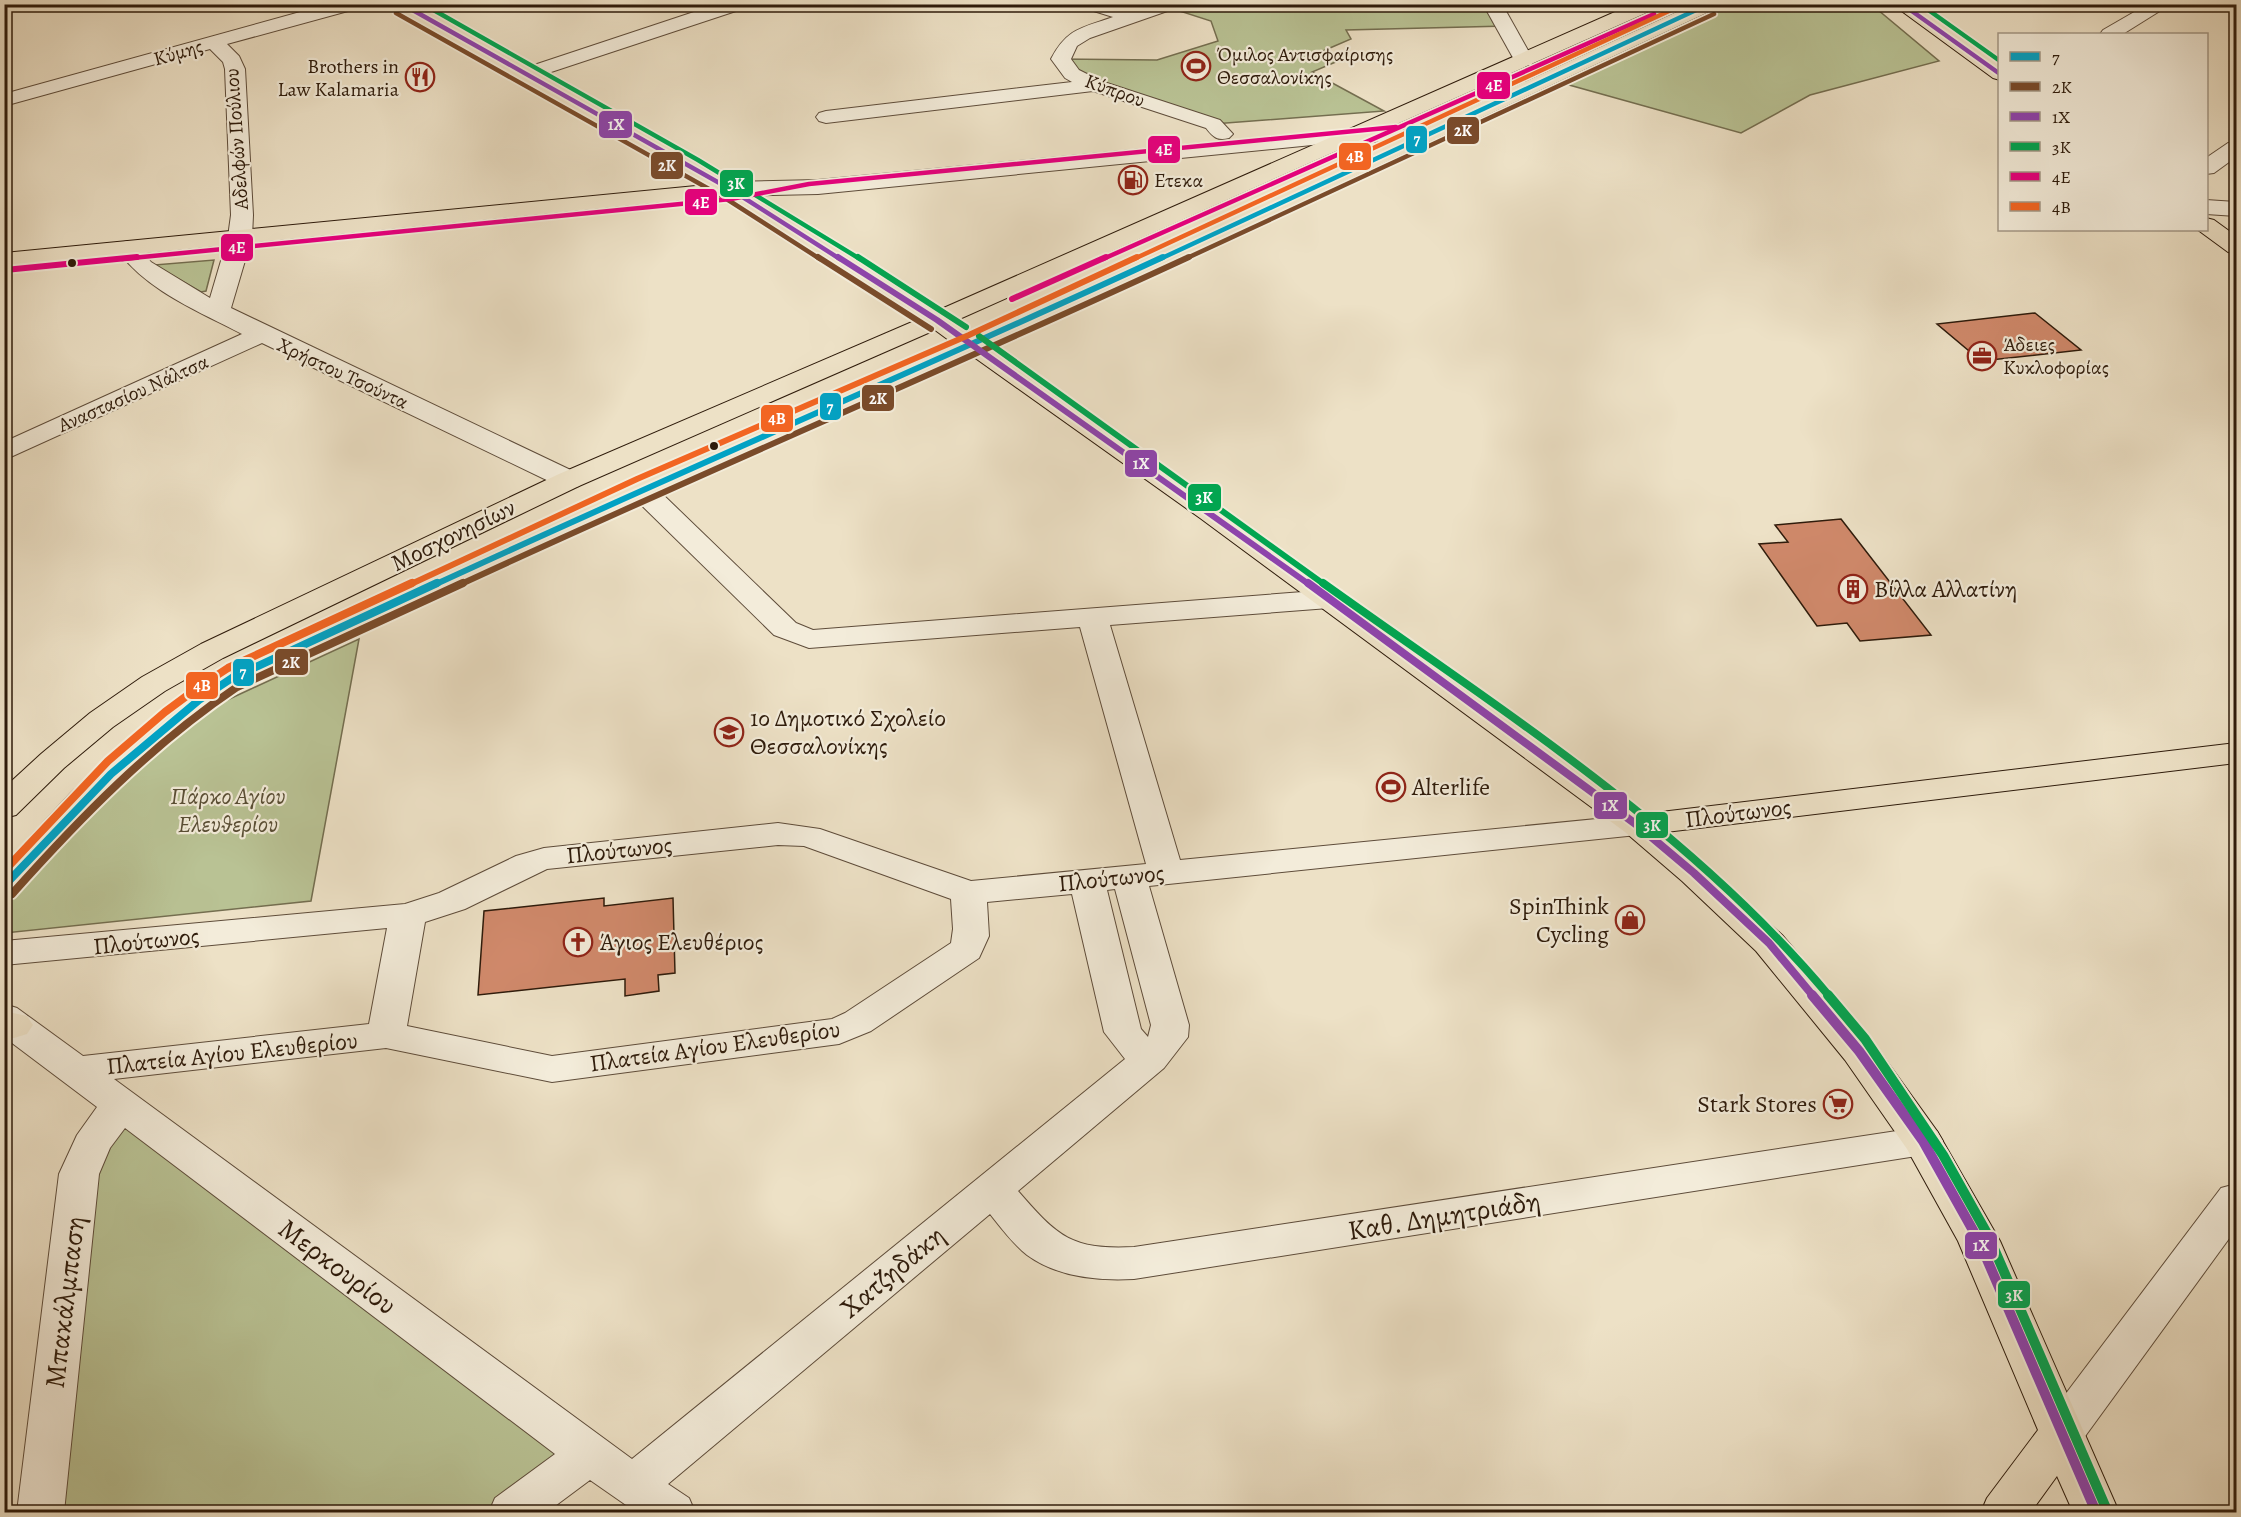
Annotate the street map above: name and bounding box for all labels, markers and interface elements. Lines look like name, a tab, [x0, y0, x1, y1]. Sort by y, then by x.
street label: Κύμης	[150, 33, 206, 72]
legend	[1998, 33, 2208, 231]
place label: Όμιλος Αντισφαίρισης Θεσσαλονίκης	[1216, 41, 1393, 91]
text: 7	[2052, 45, 2060, 69]
sports icon: Όμιλος Αντισφαίρισης Θεσσαλονίκης	[1180, 50, 1212, 82]
place label: Brothers in Law Kalamaria	[277, 53, 400, 103]
restaurant icon: Brothers in Law Kalamaria	[404, 61, 436, 93]
street label: Αδελφών Πούλιου	[218, 67, 255, 212]
street label: Κύπρου	[1081, 67, 1149, 114]
line badge: 4Ε	[1476, 71, 1511, 100]
text: 4Ε	[1485, 75, 1503, 97]
text: 2Κ	[2052, 75, 2073, 99]
text: 1Χ	[2052, 105, 2070, 129]
line badge: 1Χ	[598, 110, 633, 139]
text: 1Χ	[608, 114, 624, 136]
line badge: 2Κ	[1446, 116, 1480, 145]
text: 2Κ	[1454, 120, 1473, 142]
line badge: 7	[1405, 125, 1428, 154]
text: 7	[1414, 129, 1421, 151]
line badge: 4Ε	[1147, 135, 1181, 164]
text: 3Κ	[2052, 135, 2071, 159]
text: 4Ε	[1155, 139, 1173, 161]
line badge: 4Β	[1338, 142, 1372, 171]
text: 4Β	[1346, 146, 1364, 168]
line badge: 2Κ	[650, 151, 684, 180]
text: 2Κ	[658, 155, 677, 177]
fuel station icon: Ετεκα	[1117, 164, 1149, 196]
text: 4Ε	[2052, 165, 2071, 189]
place label: Ετεκα	[1154, 167, 1203, 194]
line badge: 3Κ	[719, 169, 754, 198]
text: 3Κ	[727, 173, 745, 195]
line badge: 4Ε	[684, 188, 718, 216]
text: 4Ε	[692, 192, 710, 214]
text: 4Β	[2052, 195, 2071, 219]
line badge: 4Ε	[220, 233, 254, 262]
text: 4Ε	[228, 237, 246, 259]
unlabelled marker	[66, 257, 78, 269]
street label: Χρήστου Τσούντα	[273, 331, 413, 416]
place label: Άδειες Κυκλοφορίας	[2003, 331, 2109, 381]
office icon: Άδειες Κυκλοφορίας	[1966, 340, 1998, 372]
street label: Αναστασίου Νάλτσα	[53, 348, 213, 439]
line badge: 2Κ	[861, 384, 895, 412]
text: 2Κ	[869, 388, 888, 410]
line badge: 7	[819, 392, 842, 421]
text: 7	[827, 397, 834, 419]
line badge: 4Β	[760, 404, 794, 433]
text: 4Β	[768, 408, 786, 430]
unlabelled marker	[708, 440, 720, 452]
line badge: 1Χ	[1124, 449, 1158, 478]
text: 1Χ	[1133, 453, 1149, 475]
line badge: 3Κ	[1187, 483, 1222, 512]
text: 3Κ	[1195, 487, 1213, 509]
street label: Μοσχονησίων	[386, 491, 521, 579]
building icon: Βίλλα Αλλατίνη	[1837, 573, 1869, 605]
place label: Βίλλα Αλλατίνη	[1874, 573, 2017, 605]
line badge: 2Κ	[274, 648, 309, 676]
text: 2Κ	[282, 652, 301, 674]
line badge: 7	[232, 658, 255, 687]
text: 7	[240, 662, 247, 684]
line badge: 4Β	[185, 671, 219, 700]
text: 4Β	[193, 675, 211, 697]
place label: 1ο Δημοτικό Σχολείο Θεσσαλονίκης	[750, 702, 946, 762]
school or university icon: 1ο Δημοτικό Σχολείο Θεσσαλονίκης	[713, 716, 745, 748]
sports icon: Alterlife	[1375, 771, 1407, 803]
place label: Alterlife	[1411, 771, 1490, 803]
park label: Πάρκο Αγίου Ελευθερίου	[170, 780, 286, 840]
line badge: 1Χ	[1593, 791, 1628, 820]
street label: Πλούτωνος	[1683, 791, 1793, 835]
text: 1Χ	[1602, 795, 1618, 817]
line badge: 3Κ	[1635, 811, 1669, 839]
text: 3Κ	[1643, 815, 1661, 837]
street label: Πλούτωνος	[564, 829, 674, 871]
street label: Πλούτωνος	[1056, 857, 1166, 899]
place label: SpinThink Cycling	[1509, 890, 1609, 950]
shop icon: SpinThink Cycling	[1614, 904, 1646, 936]
street label: Πλούτωνος	[91, 920, 201, 962]
church icon: Άγιος Ελευθέριος	[562, 926, 594, 958]
place label: Άγιος Ελευθέριος	[599, 926, 763, 958]
street label: Πλατεία Αγίου Ελευθερίου	[588, 1013, 842, 1079]
street label: Πλατεία Αγίου Ελευθερίου	[105, 1024, 359, 1082]
place label: Stark Stores	[1697, 1088, 1817, 1120]
supermarket icon: Stark Stores	[1822, 1088, 1854, 1120]
street label: Καθ. Δημητριάδη	[1345, 1182, 1543, 1250]
street label: Μερκουρίου	[271, 1210, 404, 1324]
street label: Μπακάλμπαση	[36, 1214, 94, 1390]
street label: Χατζηδάκη	[832, 1217, 953, 1327]
line badge: 1Χ	[1964, 1231, 1998, 1260]
text: 1Χ	[1973, 1235, 1989, 1257]
line badge: 3Κ	[1997, 1280, 2031, 1309]
text: 3Κ	[2005, 1285, 2023, 1307]

